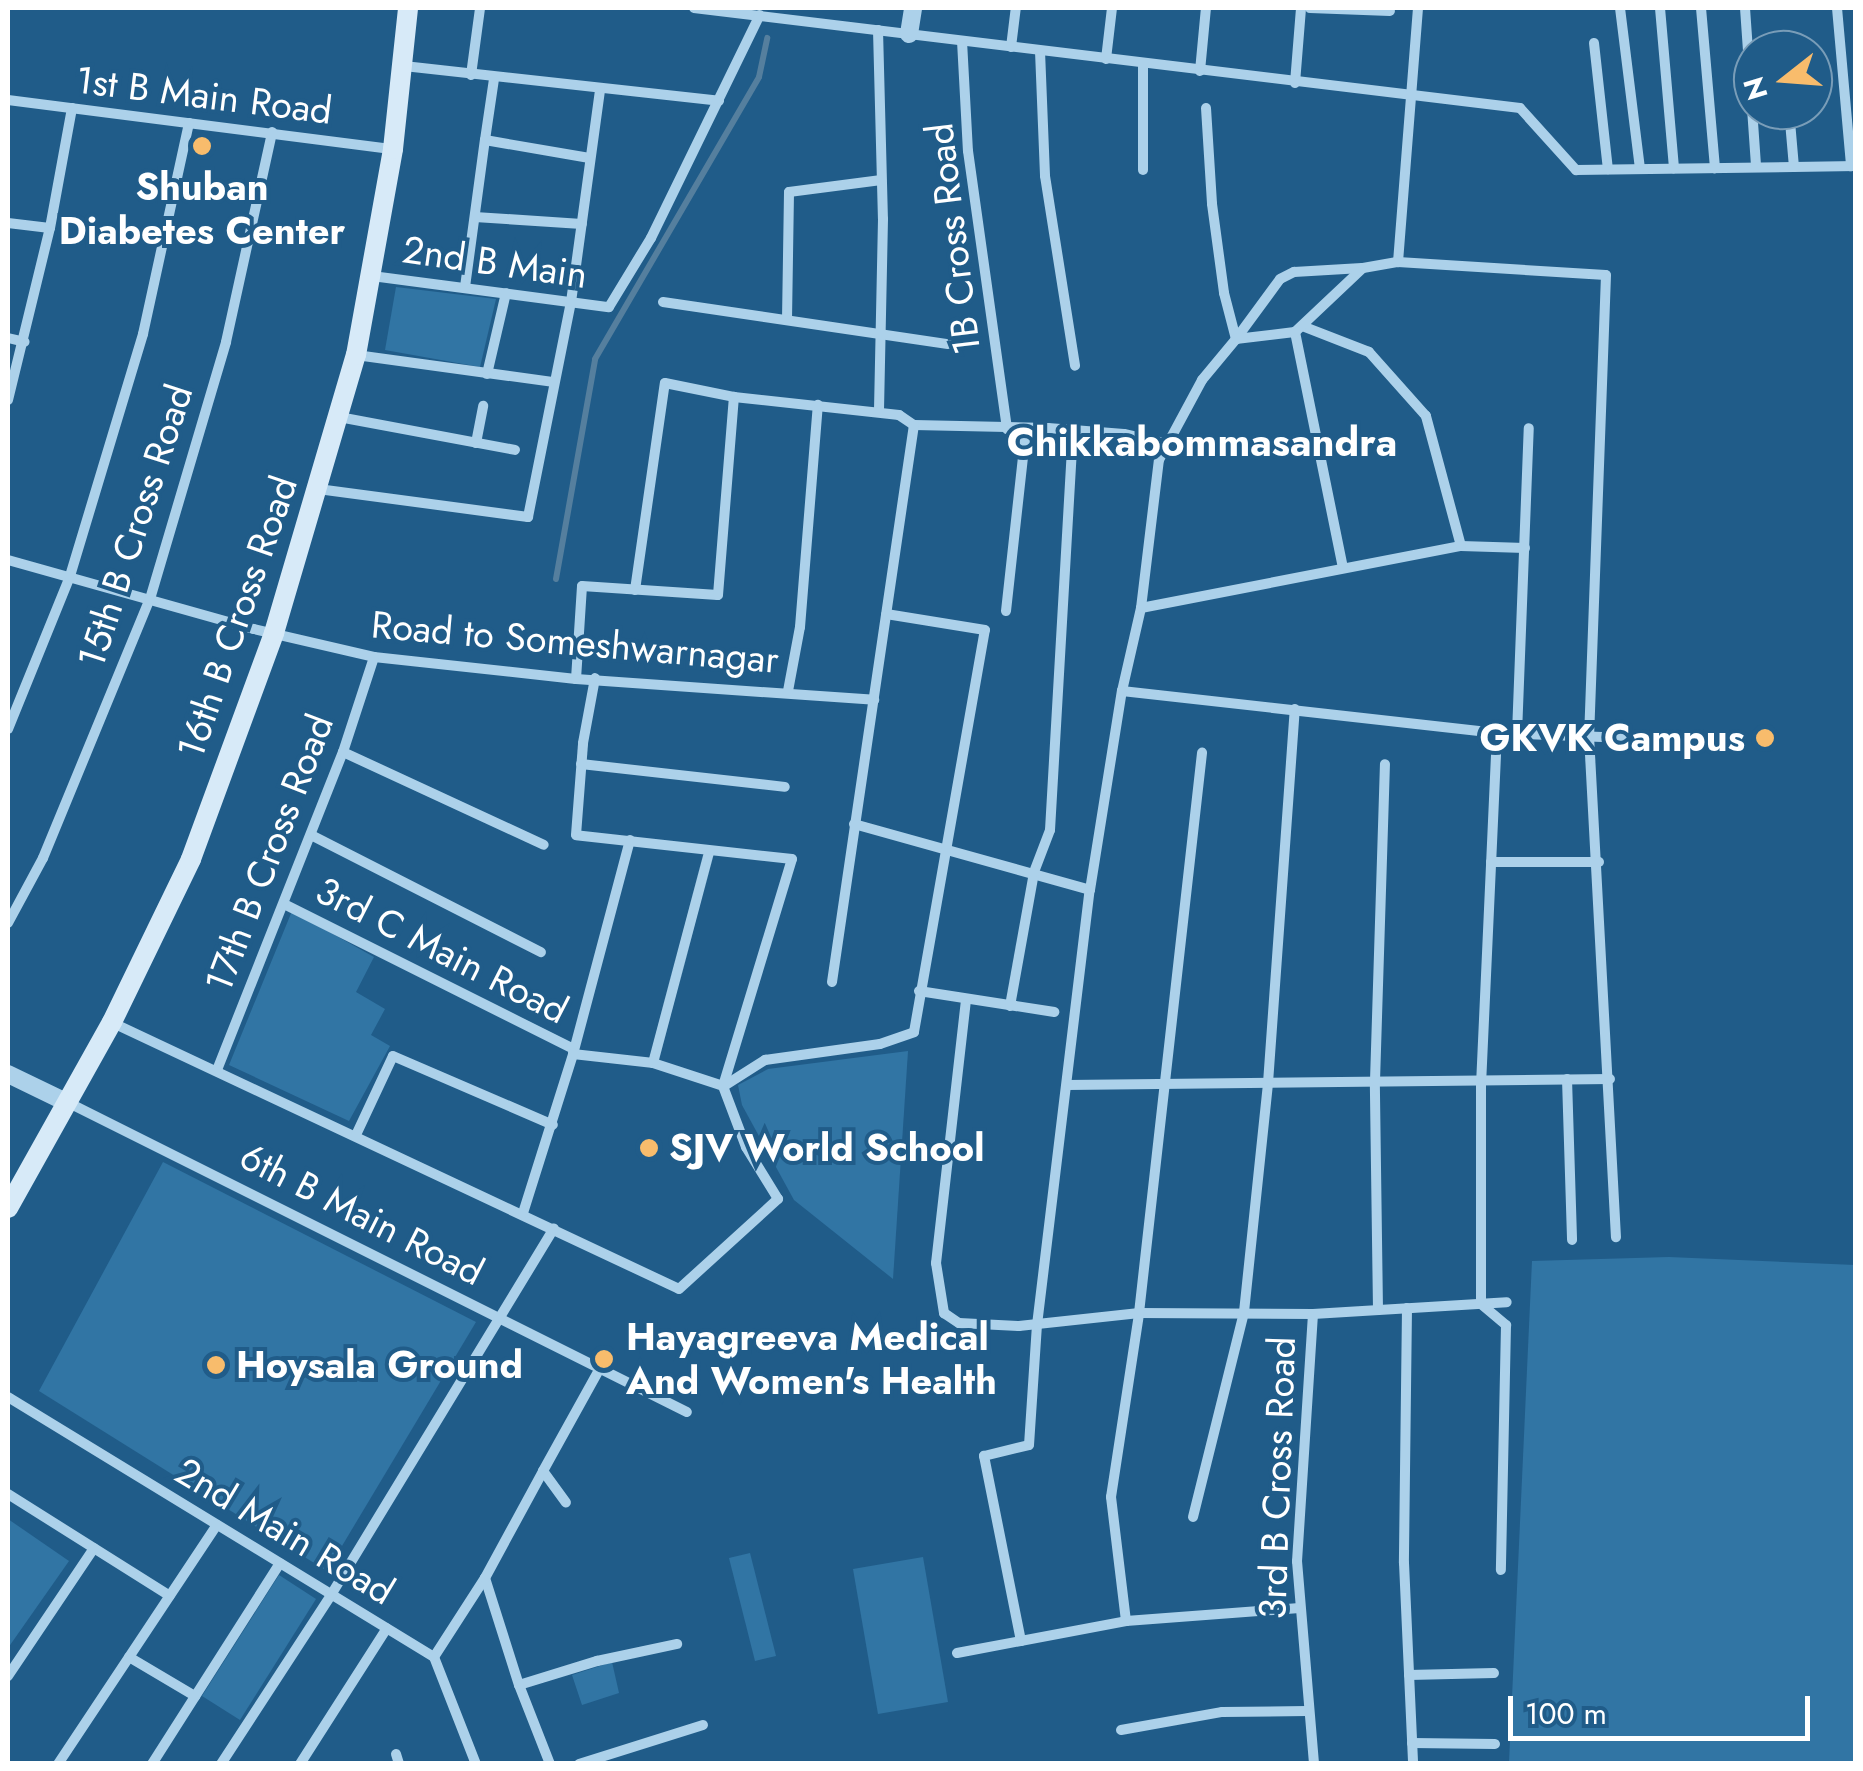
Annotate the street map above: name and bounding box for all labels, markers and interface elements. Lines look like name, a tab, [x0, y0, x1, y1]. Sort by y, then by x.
north arrow	[1733, 30, 1833, 130]
street label: 1st B Main Road	[73, 57, 335, 133]
text: N	[1733, 72, 1779, 105]
street label: 1B Cross Road	[916, 121, 990, 357]
marker: Shuban Diabetes Center	[189, 133, 215, 159]
place label: Shuban Diabetes Center	[59, 164, 345, 253]
street label: 2nd B Main	[400, 226, 590, 298]
street label: 15th B Cross Road	[68, 379, 202, 673]
district label: Chikkabommasandra	[1007, 418, 1397, 466]
street label: 16th B Cross Road	[167, 470, 307, 764]
street label: Road to Someshwarnagar	[369, 601, 781, 683]
street label: 17th B Cross Road	[195, 708, 343, 998]
place label: GKVK Campus	[1480, 715, 1745, 761]
marker: GKVK Campus	[1754, 727, 1776, 749]
street label: 3rd C Main Road	[308, 867, 576, 1033]
place label: SJV World School	[669, 1125, 984, 1171]
street label: 6th B Main Road	[233, 1133, 491, 1295]
marker: SJV World School	[638, 1137, 660, 1159]
place label: Hayagreeva Medical And Women's Health	[626, 1314, 997, 1404]
street label: 3rd B Cross Road	[1249, 1336, 1305, 1620]
place label: Hoysala Ground	[236, 1342, 523, 1388]
marker: Hayagreeva Medical And Women's Health	[591, 1346, 617, 1372]
marker: Hoysala Ground	[205, 1354, 227, 1376]
street label: 2nd Main Road	[167, 1448, 403, 1614]
scale bar	[1513, 1676, 1816, 1738]
text: 100 m	[1525, 1692, 1607, 1735]

